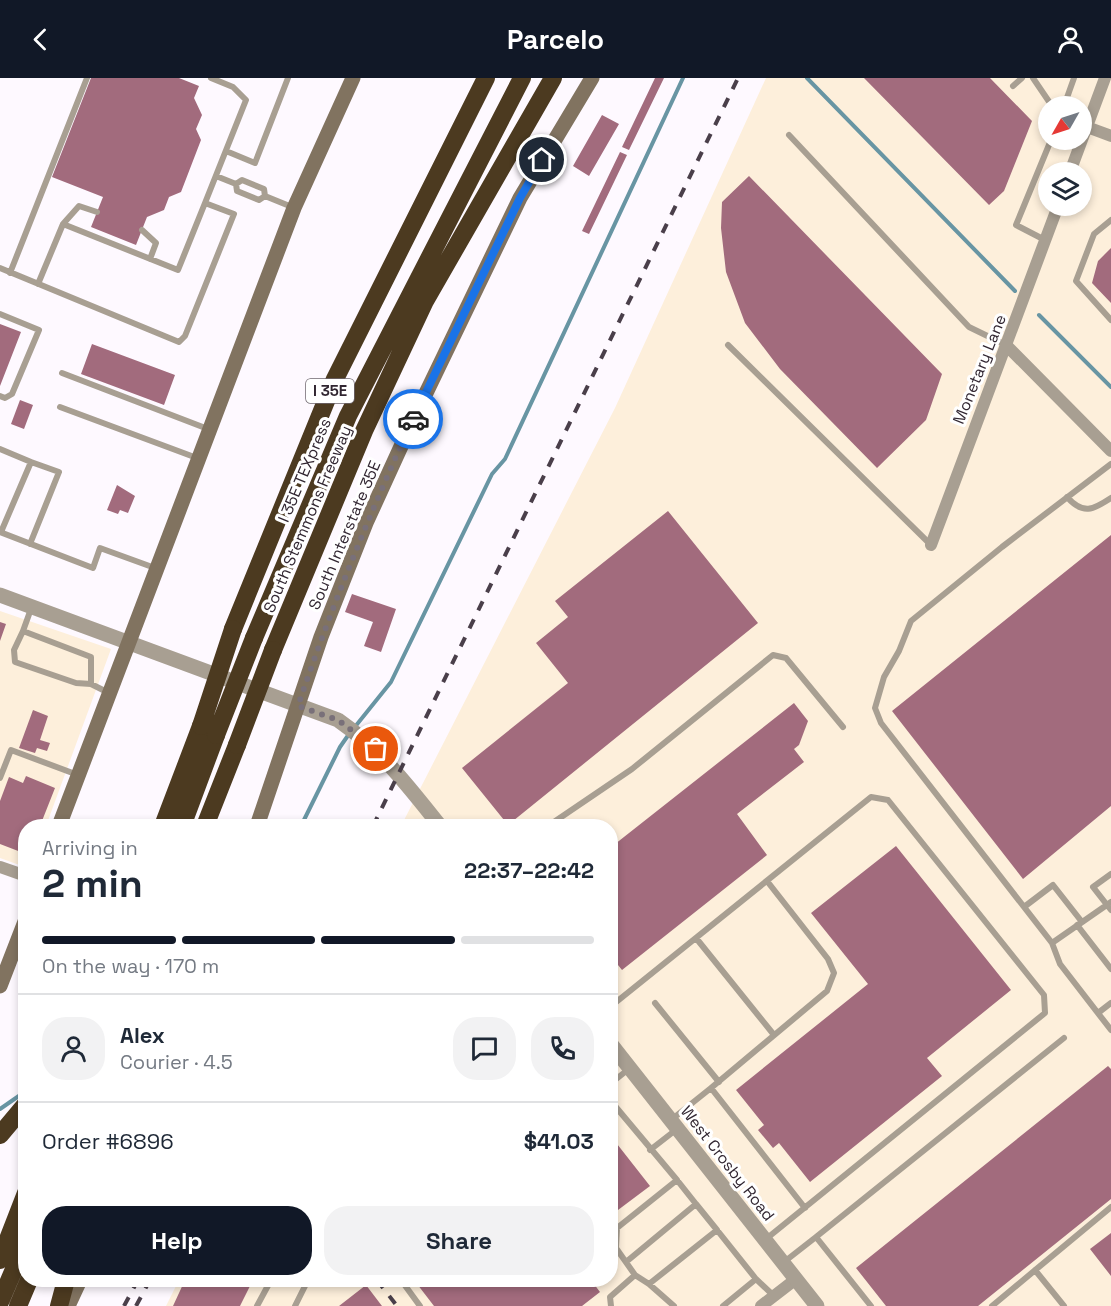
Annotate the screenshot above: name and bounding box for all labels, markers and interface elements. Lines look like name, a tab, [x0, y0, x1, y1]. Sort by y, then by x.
text: Parcelo	[507, 22, 604, 57]
icon: back	[24, 23, 57, 56]
icon: person	[1054, 23, 1087, 56]
north arrow	[1038, 96, 1092, 150]
map controls	[1038, 96, 1092, 216]
pin	[516, 134, 567, 185]
icon: home	[525, 143, 558, 176]
button: layers	[1038, 162, 1092, 216]
street label: Monetary Lane	[948, 311, 1011, 427]
road number: I 35E	[306, 379, 354, 403]
courier	[383, 389, 443, 449]
icon: car	[397, 403, 430, 436]
street label: I 35E TEXpress	[273, 415, 336, 525]
street label: South Stemmons Freeway	[258, 422, 356, 616]
street label: South Interstate 35E	[304, 458, 385, 613]
pin	[350, 723, 401, 774]
icon: bag	[359, 732, 392, 765]
text: Arriving in	[42, 835, 138, 861]
text: 22:37–22:42	[464, 856, 594, 884]
text: 2 min	[42, 859, 143, 908]
text: On the way · 170 m	[42, 953, 219, 979]
button: person	[42, 1017, 105, 1080]
button: chat	[453, 1017, 516, 1080]
button: phone	[531, 1017, 594, 1080]
text: Alex	[120, 1021, 165, 1049]
text: Courier · 4.5	[120, 1049, 233, 1075]
street label: West Crosby Road	[676, 1101, 779, 1225]
text: Order #6896	[42, 1127, 174, 1155]
text: $41.03	[524, 1127, 594, 1155]
button: Help	[42, 1206, 312, 1275]
button: Share	[324, 1206, 594, 1275]

